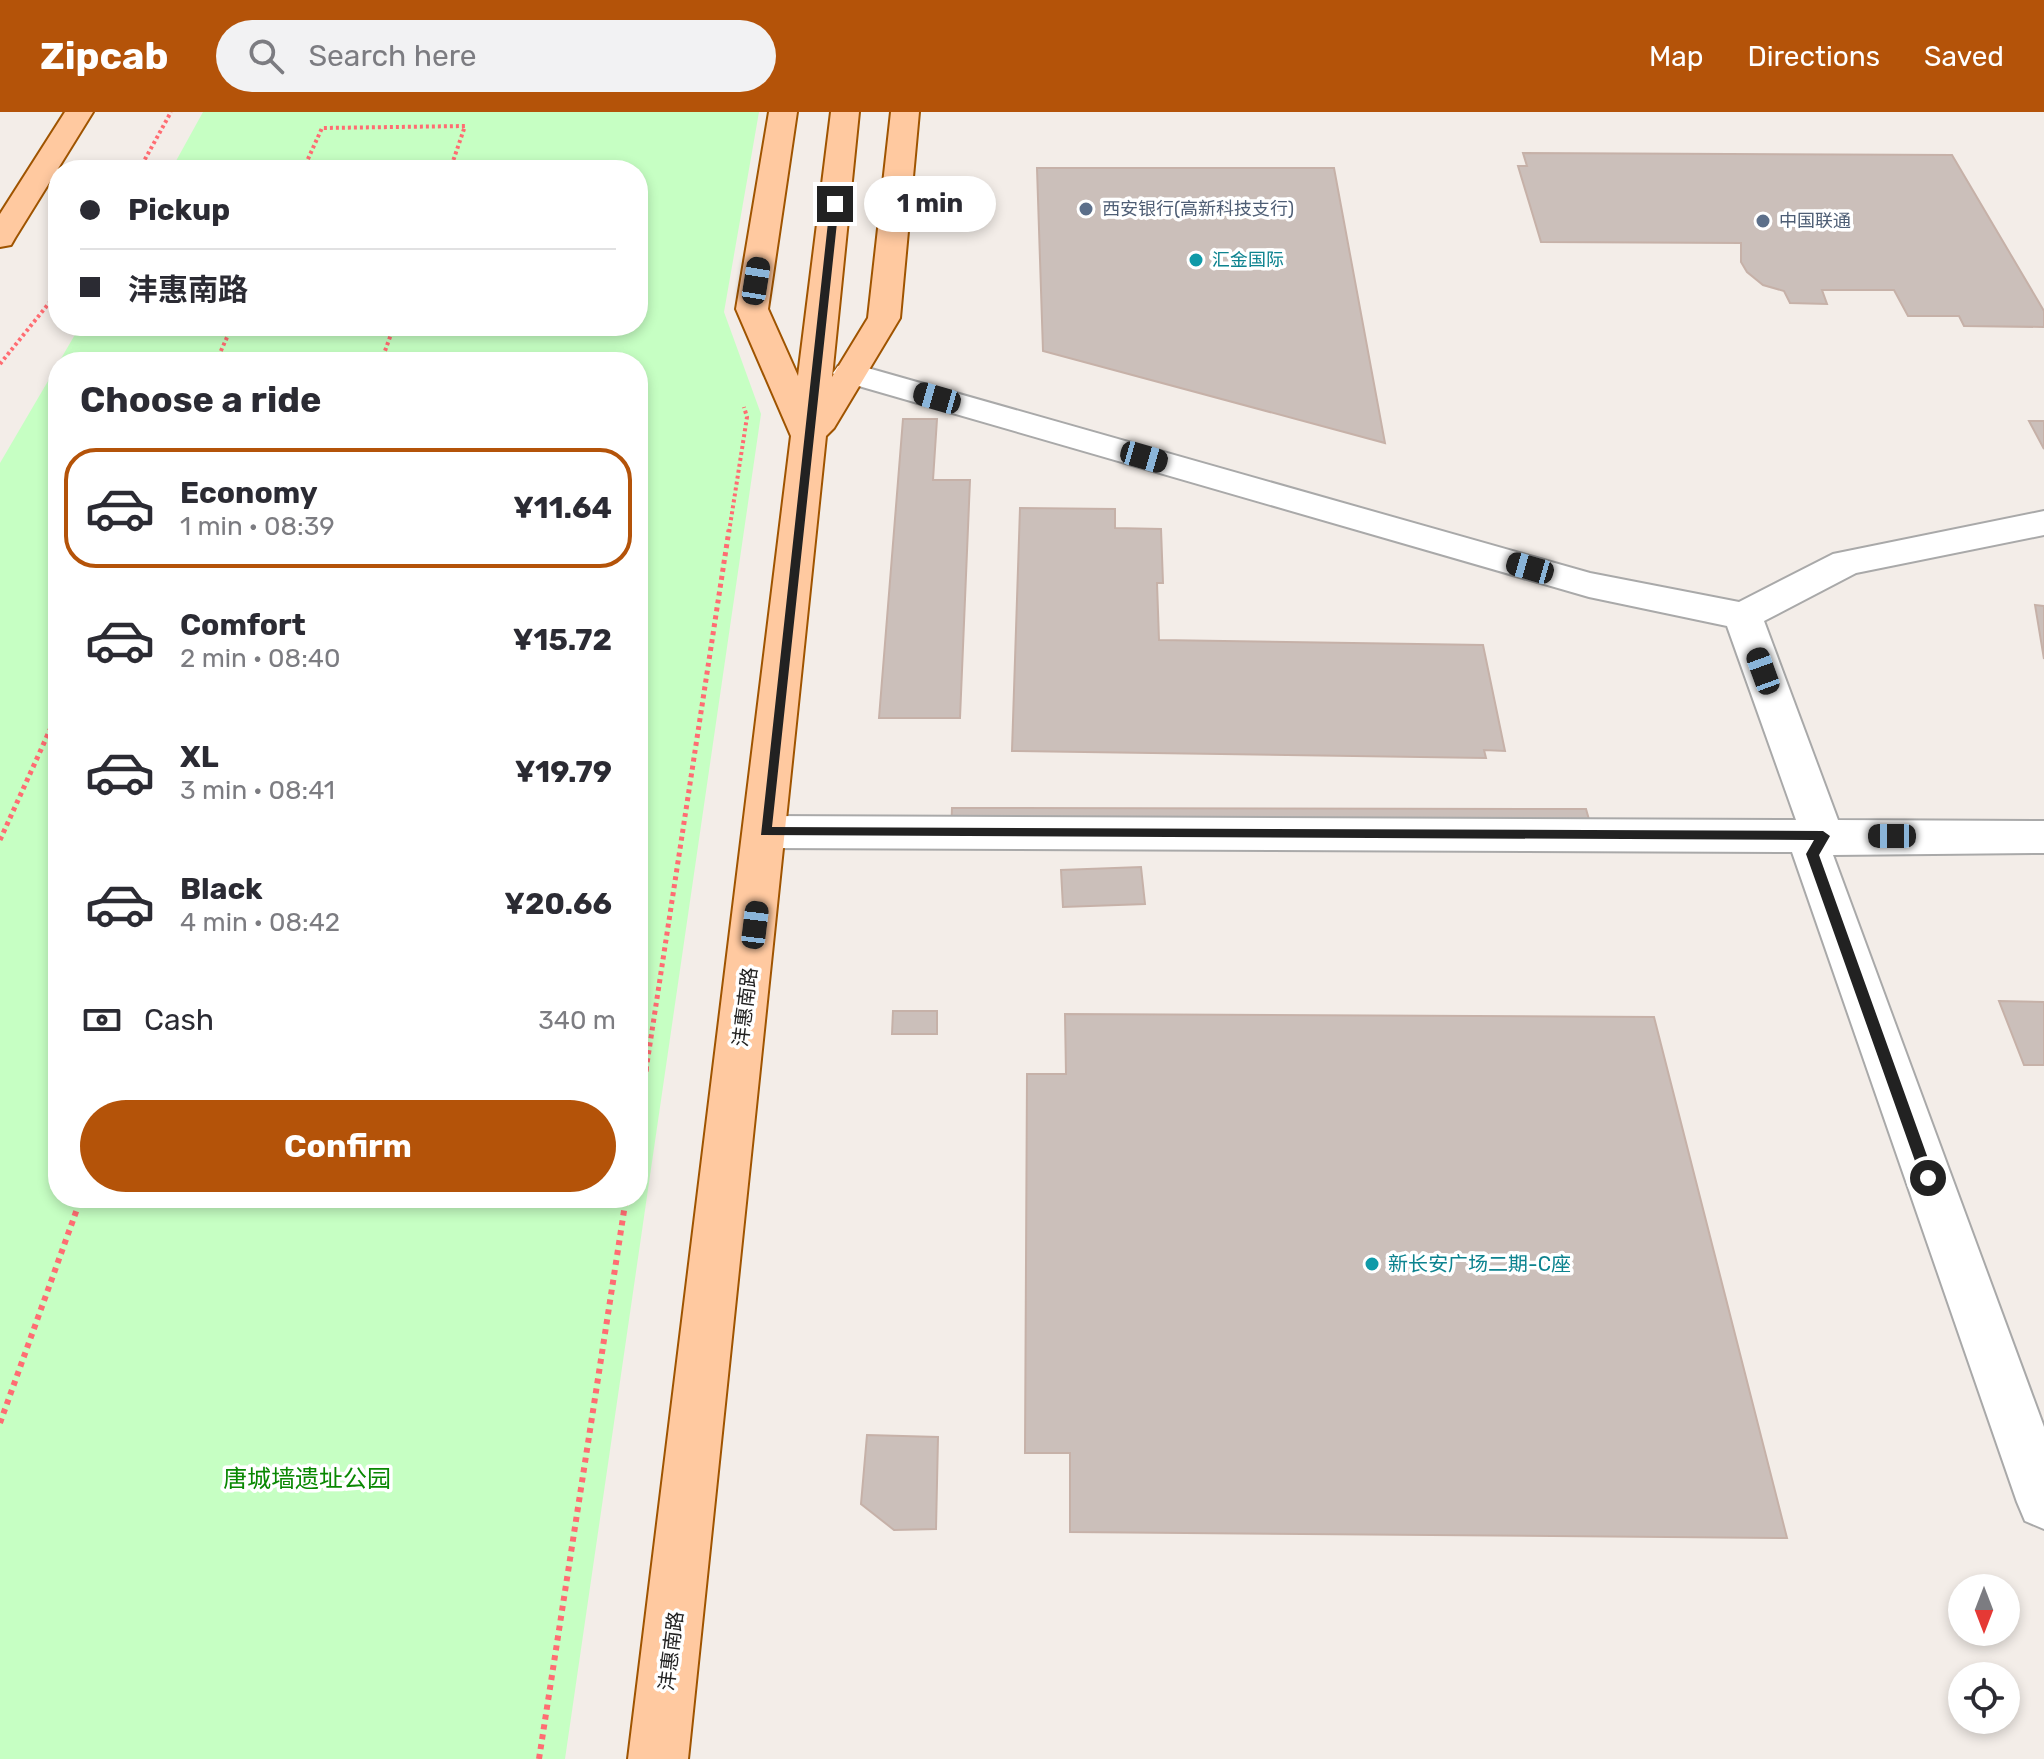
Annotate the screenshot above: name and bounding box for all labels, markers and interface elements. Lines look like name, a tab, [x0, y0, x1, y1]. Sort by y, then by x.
search box	[216, 20, 776, 92]
text: Zipcab	[40, 33, 168, 79]
icon: search	[244, 34, 288, 78]
text: Search here	[308, 38, 477, 74]
text: Map	[1649, 40, 1703, 73]
text: Directions	[1747, 40, 1880, 73]
text: Saved	[1924, 40, 2004, 73]
callout: 1 min	[863, 176, 995, 232]
route end	[817, 186, 853, 222]
text: 1 min	[897, 188, 963, 219]
text: Pickup	[128, 192, 230, 228]
place label: 西安银行(高新科技支行)	[1102, 198, 1294, 220]
marker: 西安银行(高新科技支行)	[1077, 200, 1095, 218]
place label: 中国联通	[1779, 210, 1851, 232]
marker: 中国联通	[1754, 212, 1772, 230]
place label: 汇金国际	[1212, 249, 1284, 271]
marker: 汇金国际	[1187, 251, 1205, 269]
car	[740, 255, 772, 307]
text: 沣惠南路	[128, 272, 248, 308]
text: Choose a ride	[80, 378, 321, 421]
car	[911, 380, 963, 416]
car	[1118, 439, 1170, 475]
icon: car	[84, 472, 156, 544]
text: Economy	[180, 475, 318, 511]
text: ¥11.64	[513, 490, 612, 526]
text: 1 min · 08:39	[180, 511, 335, 542]
car	[1504, 550, 1556, 586]
icon: car	[84, 604, 156, 676]
text: Comfort	[180, 607, 306, 643]
text: ¥15.72	[513, 622, 612, 658]
text: 2 min · 08:40	[180, 643, 340, 674]
car	[1744, 644, 1782, 698]
icon: car	[84, 736, 156, 808]
text: XL	[180, 739, 219, 775]
text: ¥19.79	[515, 754, 612, 790]
text: 3 min · 08:41	[180, 775, 335, 806]
car	[1868, 824, 1916, 848]
icon: car	[84, 868, 156, 940]
text: Black	[180, 871, 263, 907]
text: ¥20.66	[504, 886, 612, 922]
car	[740, 900, 770, 950]
text: 4 min · 08:42	[180, 907, 340, 938]
street label: 沣惠南路	[728, 966, 762, 1048]
icon: cash	[80, 998, 124, 1042]
text: Cash	[144, 1002, 214, 1038]
text: 340 m	[538, 1005, 616, 1036]
button: Confirm	[80, 1100, 616, 1192]
route start	[1910, 1160, 1946, 1196]
place label: 新长安广场二期-C座	[1388, 1252, 1571, 1276]
marker: 新长安广场二期-C座	[1363, 1255, 1381, 1273]
park label: 唐城墙遗址公园	[223, 1465, 391, 1493]
north arrow	[1948, 1574, 2020, 1646]
map controls	[1948, 1574, 2020, 1734]
street label: 沣惠南路	[654, 1610, 688, 1692]
button: locate	[1948, 1662, 2020, 1734]

